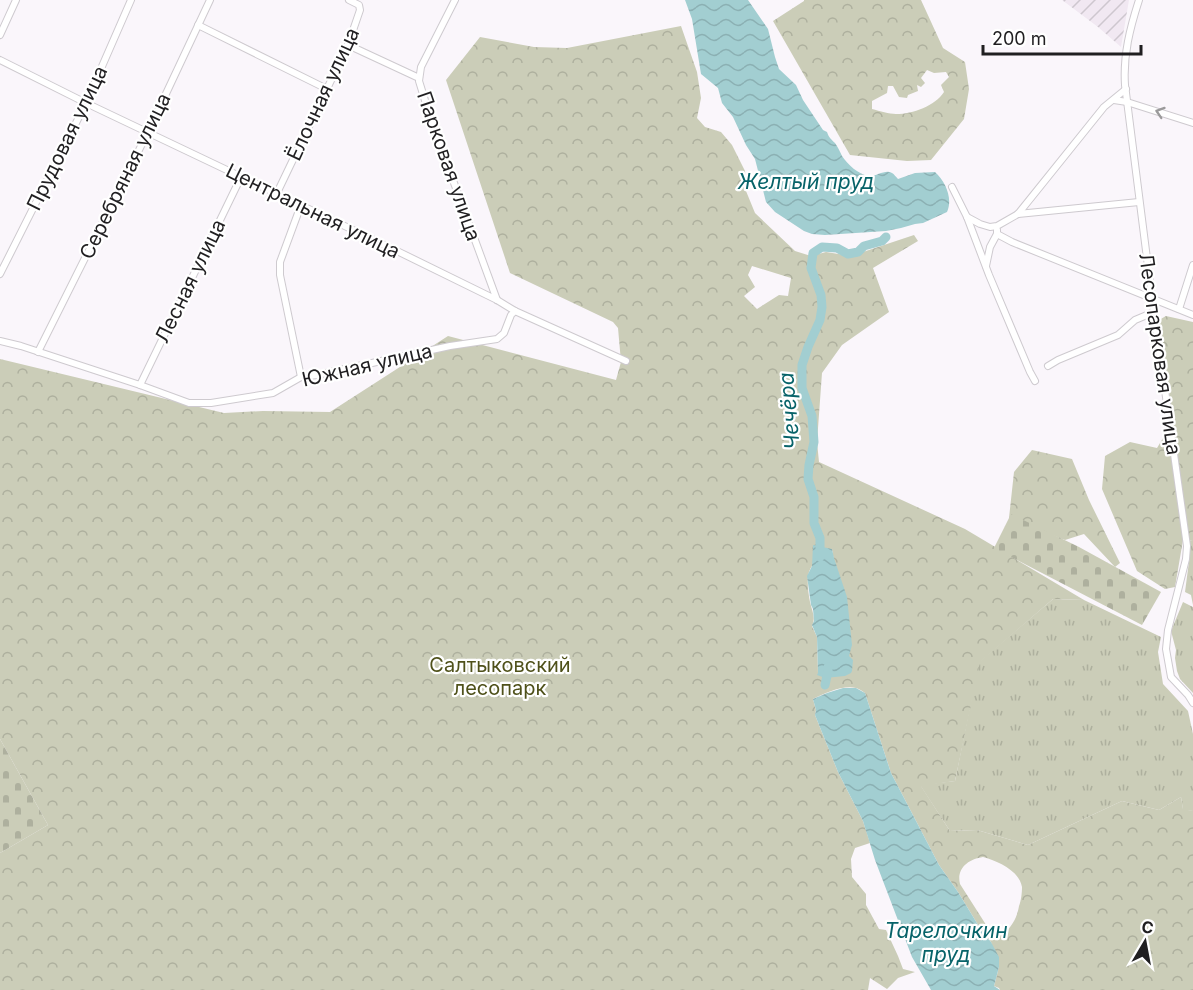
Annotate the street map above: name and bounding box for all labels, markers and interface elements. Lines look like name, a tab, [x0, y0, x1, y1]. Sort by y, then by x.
scale bar	[983, 18, 1140, 56]
street label: Ёлочная улица	[282, 24, 364, 164]
text: 200 m	[992, 28, 1047, 49]
street label: Прудовая улица	[22, 62, 112, 214]
street label: Парковая улица	[412, 88, 486, 244]
street label: Серебряная улица	[74, 89, 176, 263]
one-way arrow	[1155, 107, 1166, 119]
street label: Центральная улица	[222, 158, 404, 264]
water label: Желтый пруд	[737, 169, 874, 194]
street label: Лесная улица	[150, 215, 230, 347]
street label: Лесопарковая улица	[1134, 251, 1186, 457]
street label: Южная улица	[299, 338, 435, 392]
water label: Чечёра	[773, 371, 805, 451]
park label: Салтыковский лесопарк	[429, 653, 571, 700]
north arrow	[1115, 912, 1175, 972]
text: С	[1140, 916, 1155, 938]
water label: Тарелочкин пруд	[884, 918, 1008, 967]

